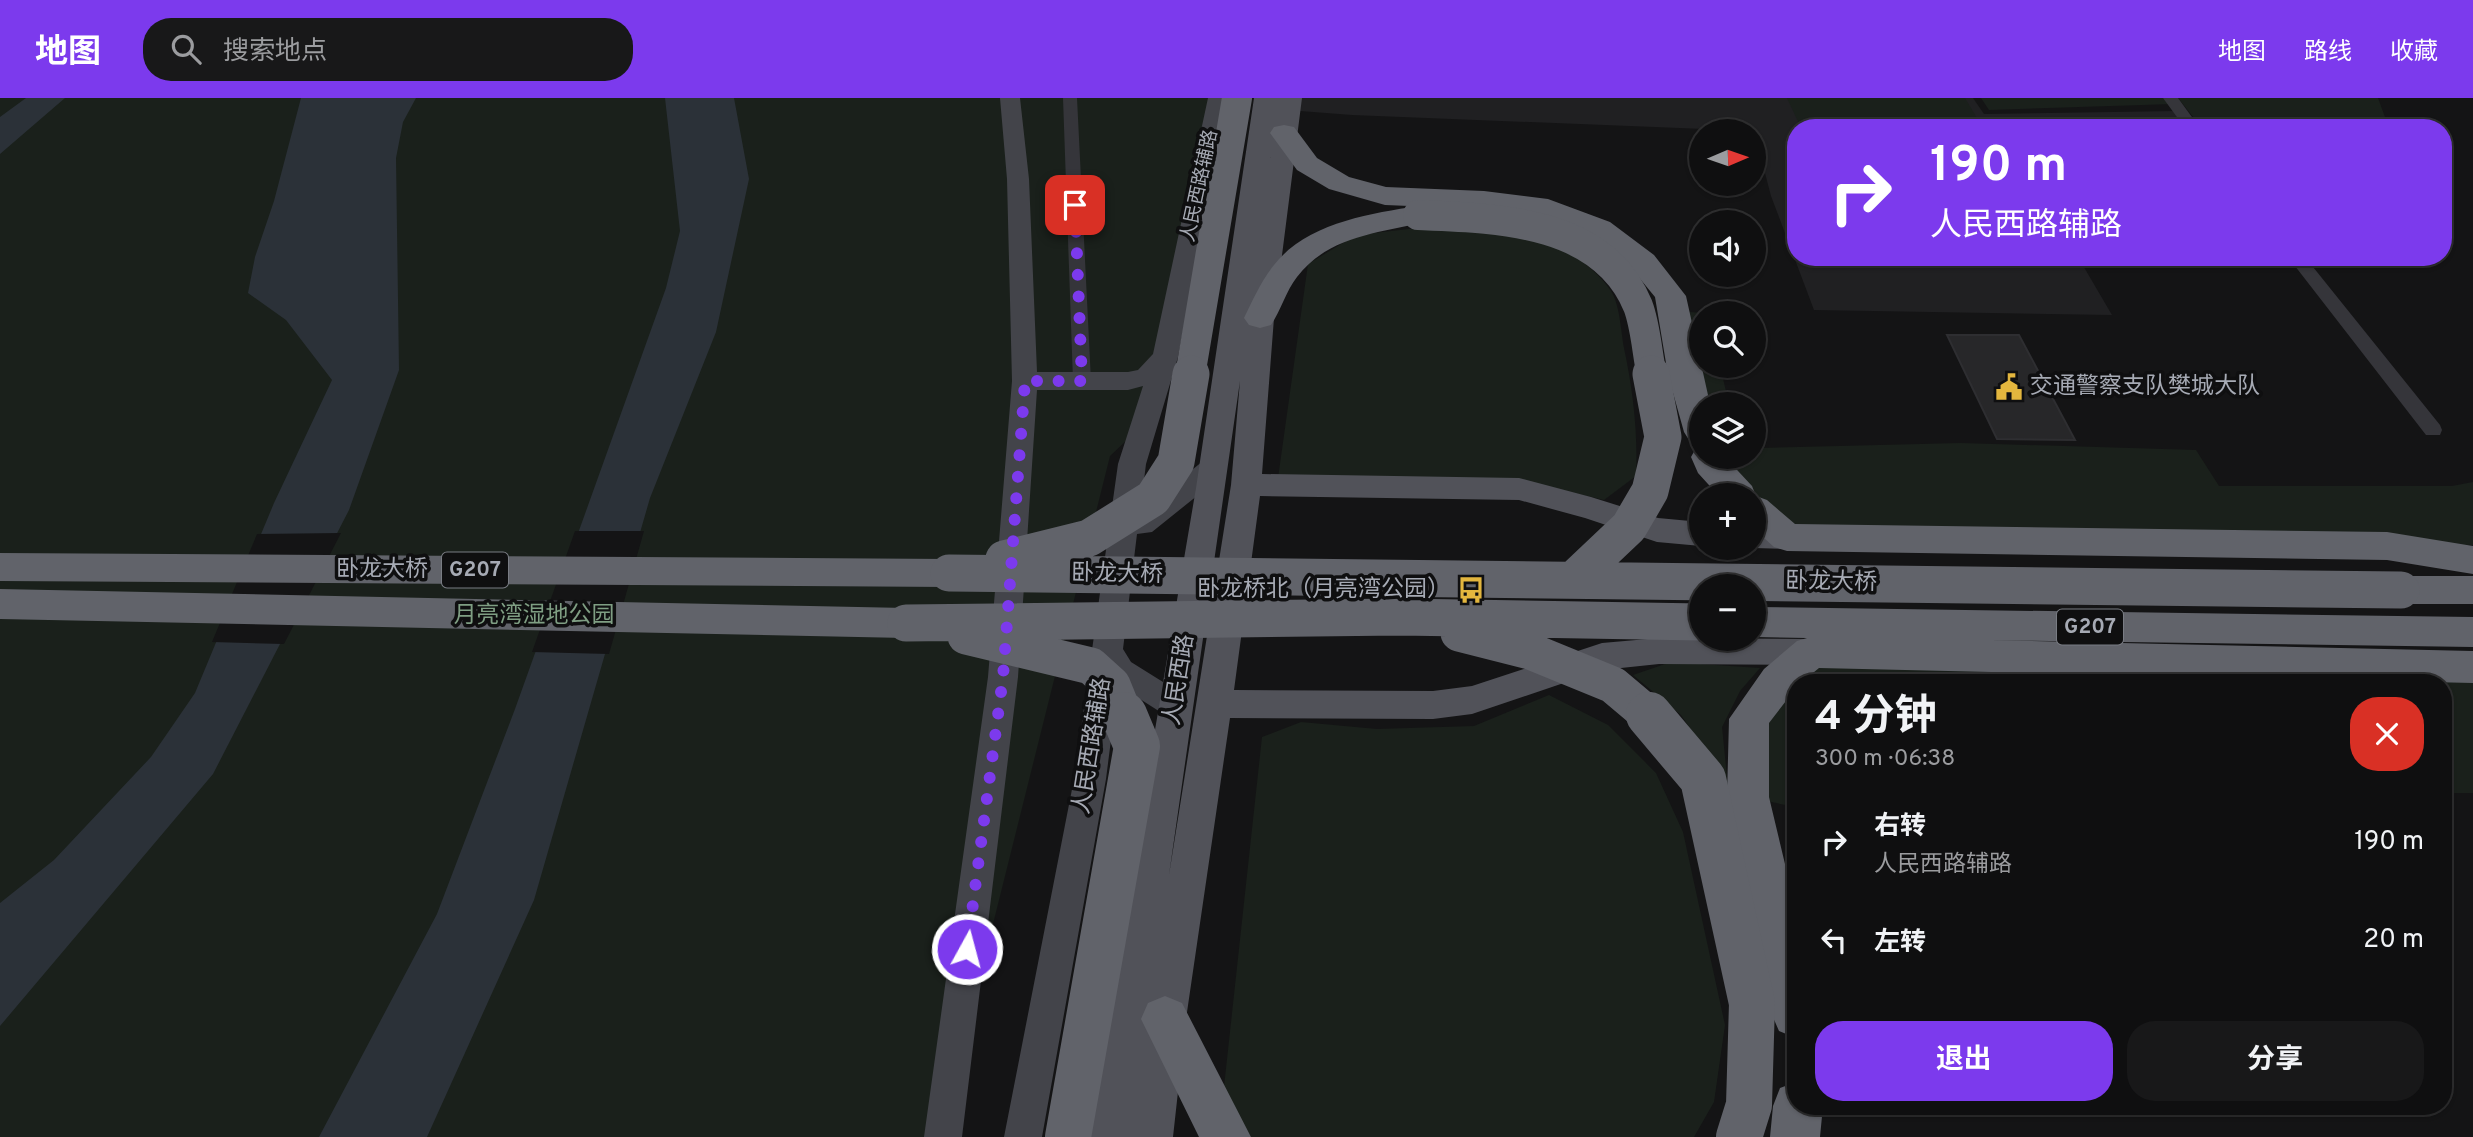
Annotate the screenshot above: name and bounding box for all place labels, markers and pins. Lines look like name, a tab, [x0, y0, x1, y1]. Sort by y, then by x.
pin	[1045, 175, 1105, 235]
public building icon: 交通警察支队樊城大队	[1994, 372, 2024, 402]
place label: 交通警察支队樊城大队	[2030, 373, 2260, 402]
bus stop icon: 卧龙桥北（月亮湾公园）	[1456, 575, 1486, 605]
place label: 卧龙桥北（月亮湾公园）	[1197, 576, 1450, 605]

